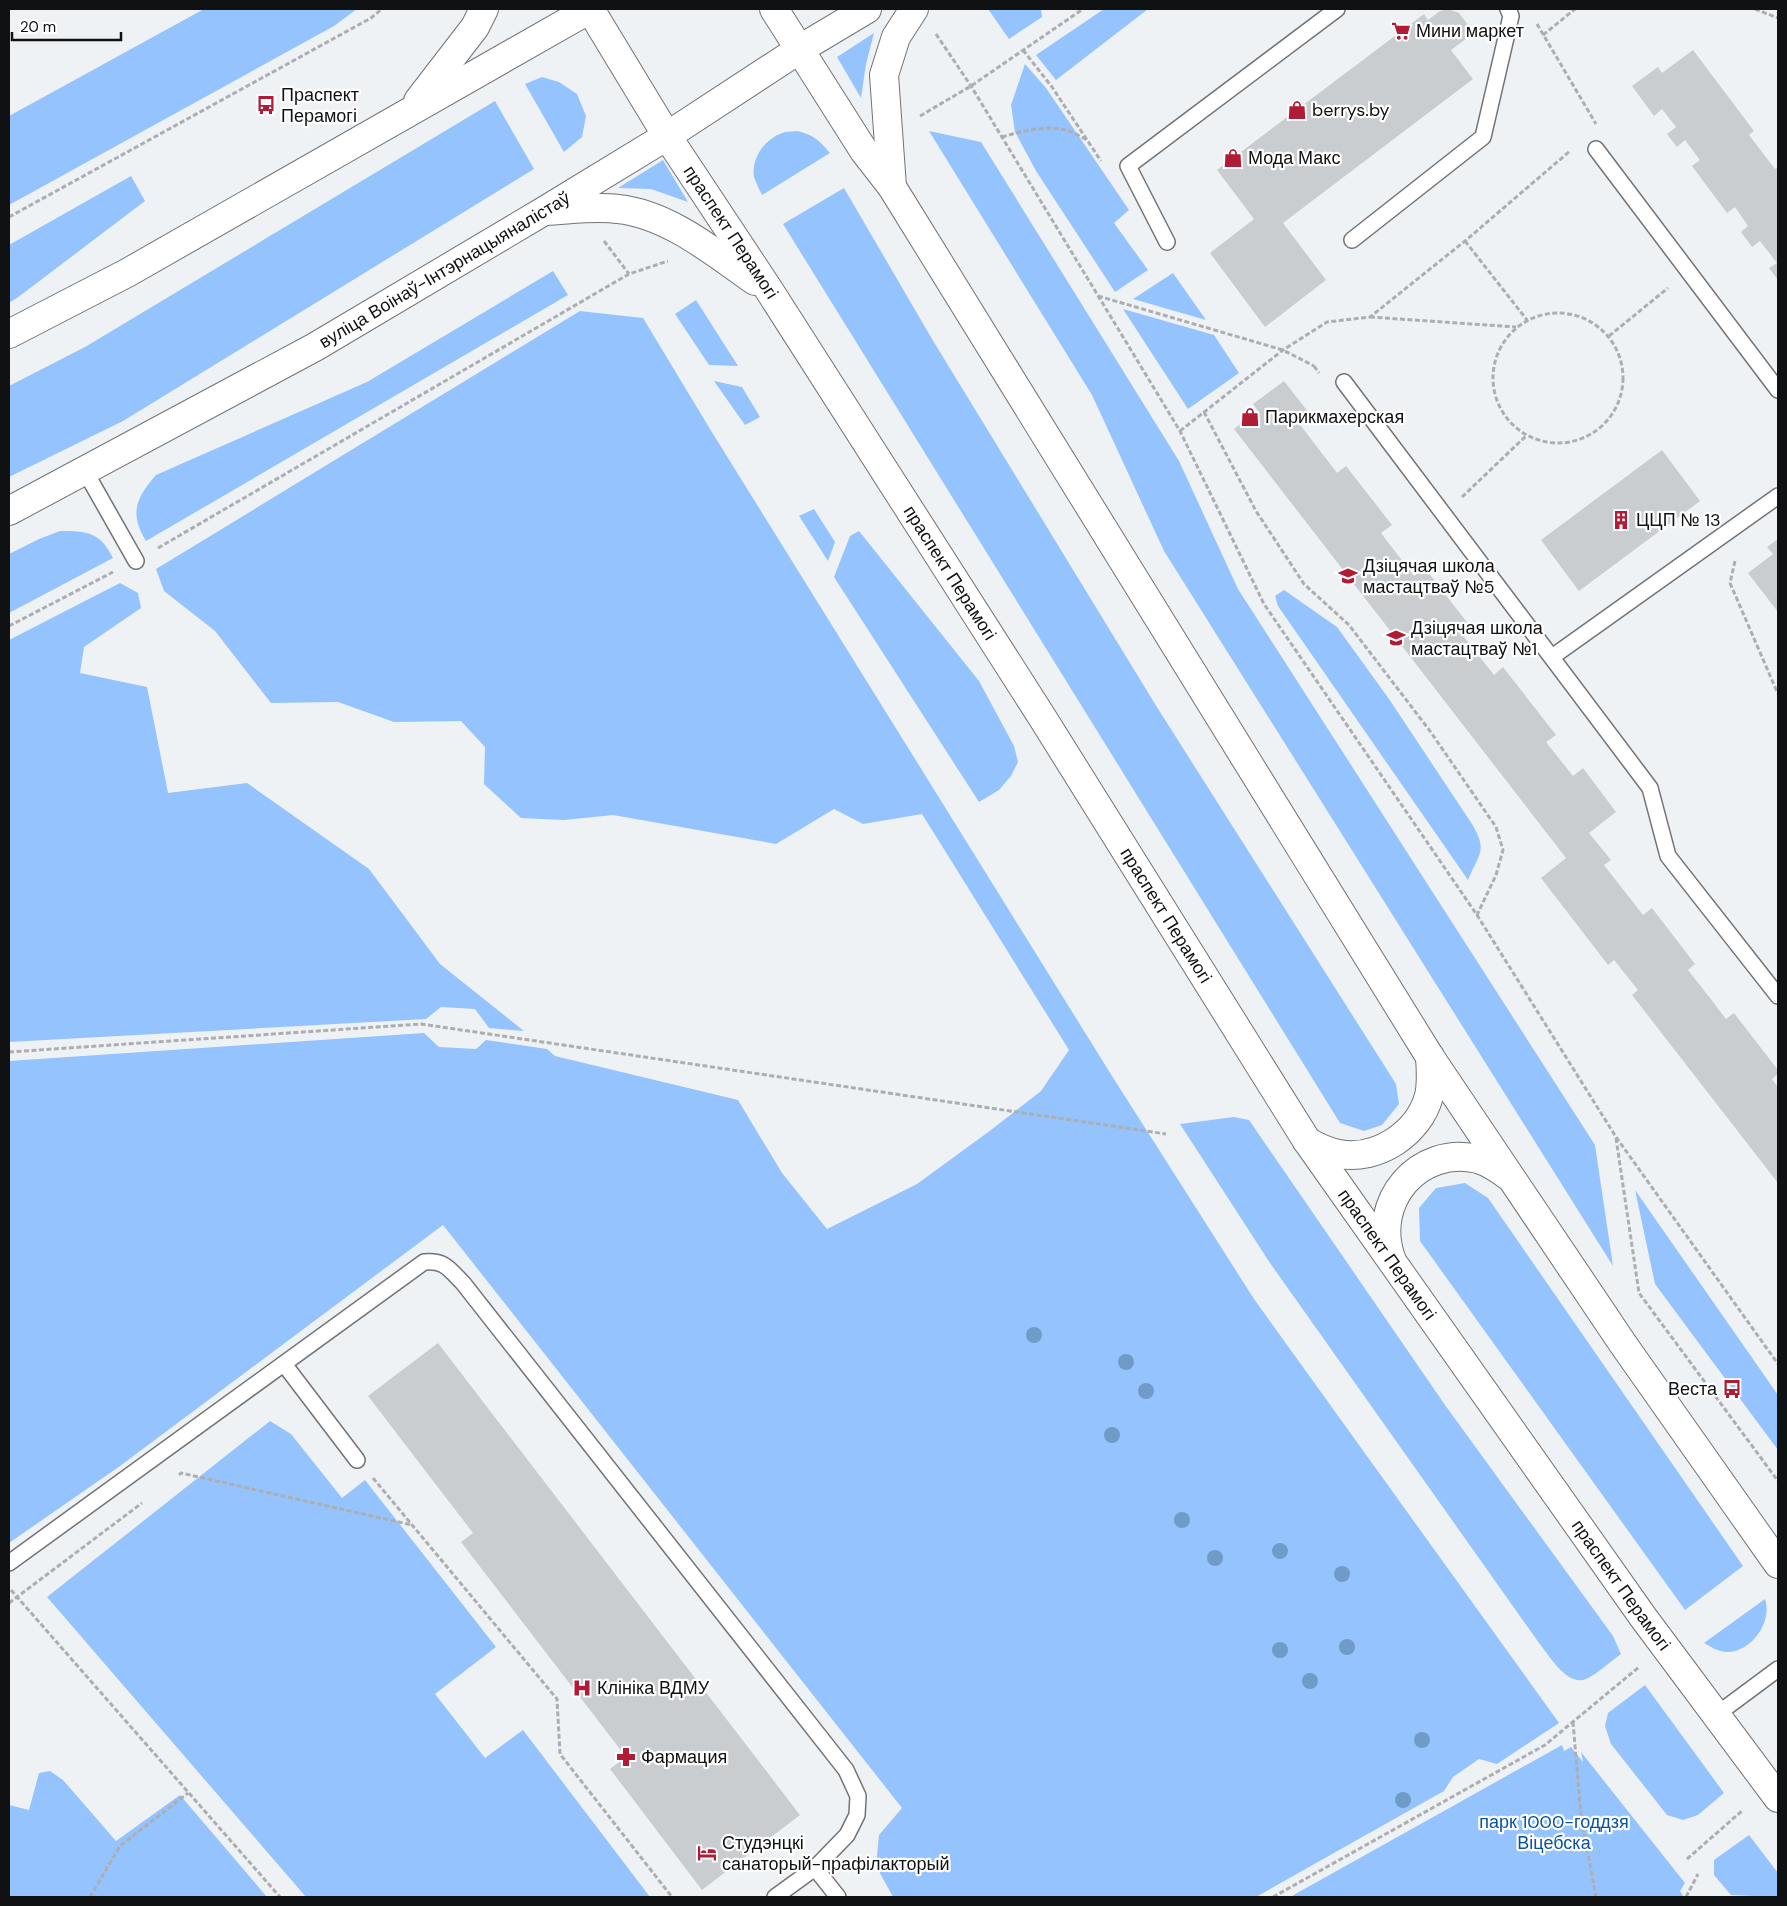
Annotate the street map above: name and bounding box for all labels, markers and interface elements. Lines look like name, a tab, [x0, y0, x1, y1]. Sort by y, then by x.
scale bar	[12, 10, 121, 42]
text: 20 m	[20, 17, 56, 37]
place label: Мини маркет	[1416, 19, 1524, 43]
supermarket icon: Мини маркет	[1390, 20, 1412, 42]
place label: Праспект Перамогі	[281, 83, 359, 128]
bus stop icon: Праспект Перамогі	[255, 94, 277, 116]
place label: berrys.by	[1312, 98, 1389, 122]
shop icon: berrys.by	[1286, 99, 1308, 121]
place label: Мода Макс	[1248, 146, 1340, 170]
shop icon: Мода Макс	[1222, 147, 1244, 169]
street label: праспект Перамогі	[678, 161, 784, 304]
street label: вуліца Воінаў-Інтэрнацыяналістаў	[315, 186, 575, 354]
place label: Парикмахерская	[1265, 405, 1404, 429]
shop icon: Парикмахерская	[1239, 406, 1261, 428]
street label: праспект Перамогі	[898, 501, 1002, 645]
place label: ЦЦП № 13	[1636, 508, 1721, 532]
building icon: ЦЦП № 13	[1610, 509, 1632, 531]
place label: Дзіцячая школа мастацтваў №5	[1363, 554, 1496, 599]
school or university icon: Дзіцячая школа мастацтваў №5	[1337, 565, 1359, 587]
place label: Дзіцячая школа мастацтваў №1	[1411, 616, 1544, 661]
school or university icon: Дзіцячая школа мастацтваў №1	[1385, 627, 1407, 649]
street label: праспект Перамогі	[1115, 843, 1217, 988]
street label: праспект Перамогі	[1332, 1184, 1442, 1325]
place label: Веста	[1668, 1377, 1718, 1401]
bus stop icon: Веста	[1721, 1378, 1743, 1400]
street label: праспект Перамогі	[1566, 1515, 1676, 1656]
place label: Клініка ВДМУ	[597, 1676, 710, 1700]
hospital icon: Клініка ВДМУ	[571, 1677, 593, 1699]
place label: Фармация	[641, 1745, 727, 1769]
pharmacy icon: Фармация	[615, 1746, 637, 1768]
park label: парк 1000-годдзя Віцебска	[1479, 1810, 1629, 1855]
place label: Студэнцкі санаторый-прафілакторый	[722, 1831, 950, 1876]
hotel icon: Студэнцкі санаторый-прафілакторый	[696, 1842, 718, 1864]

